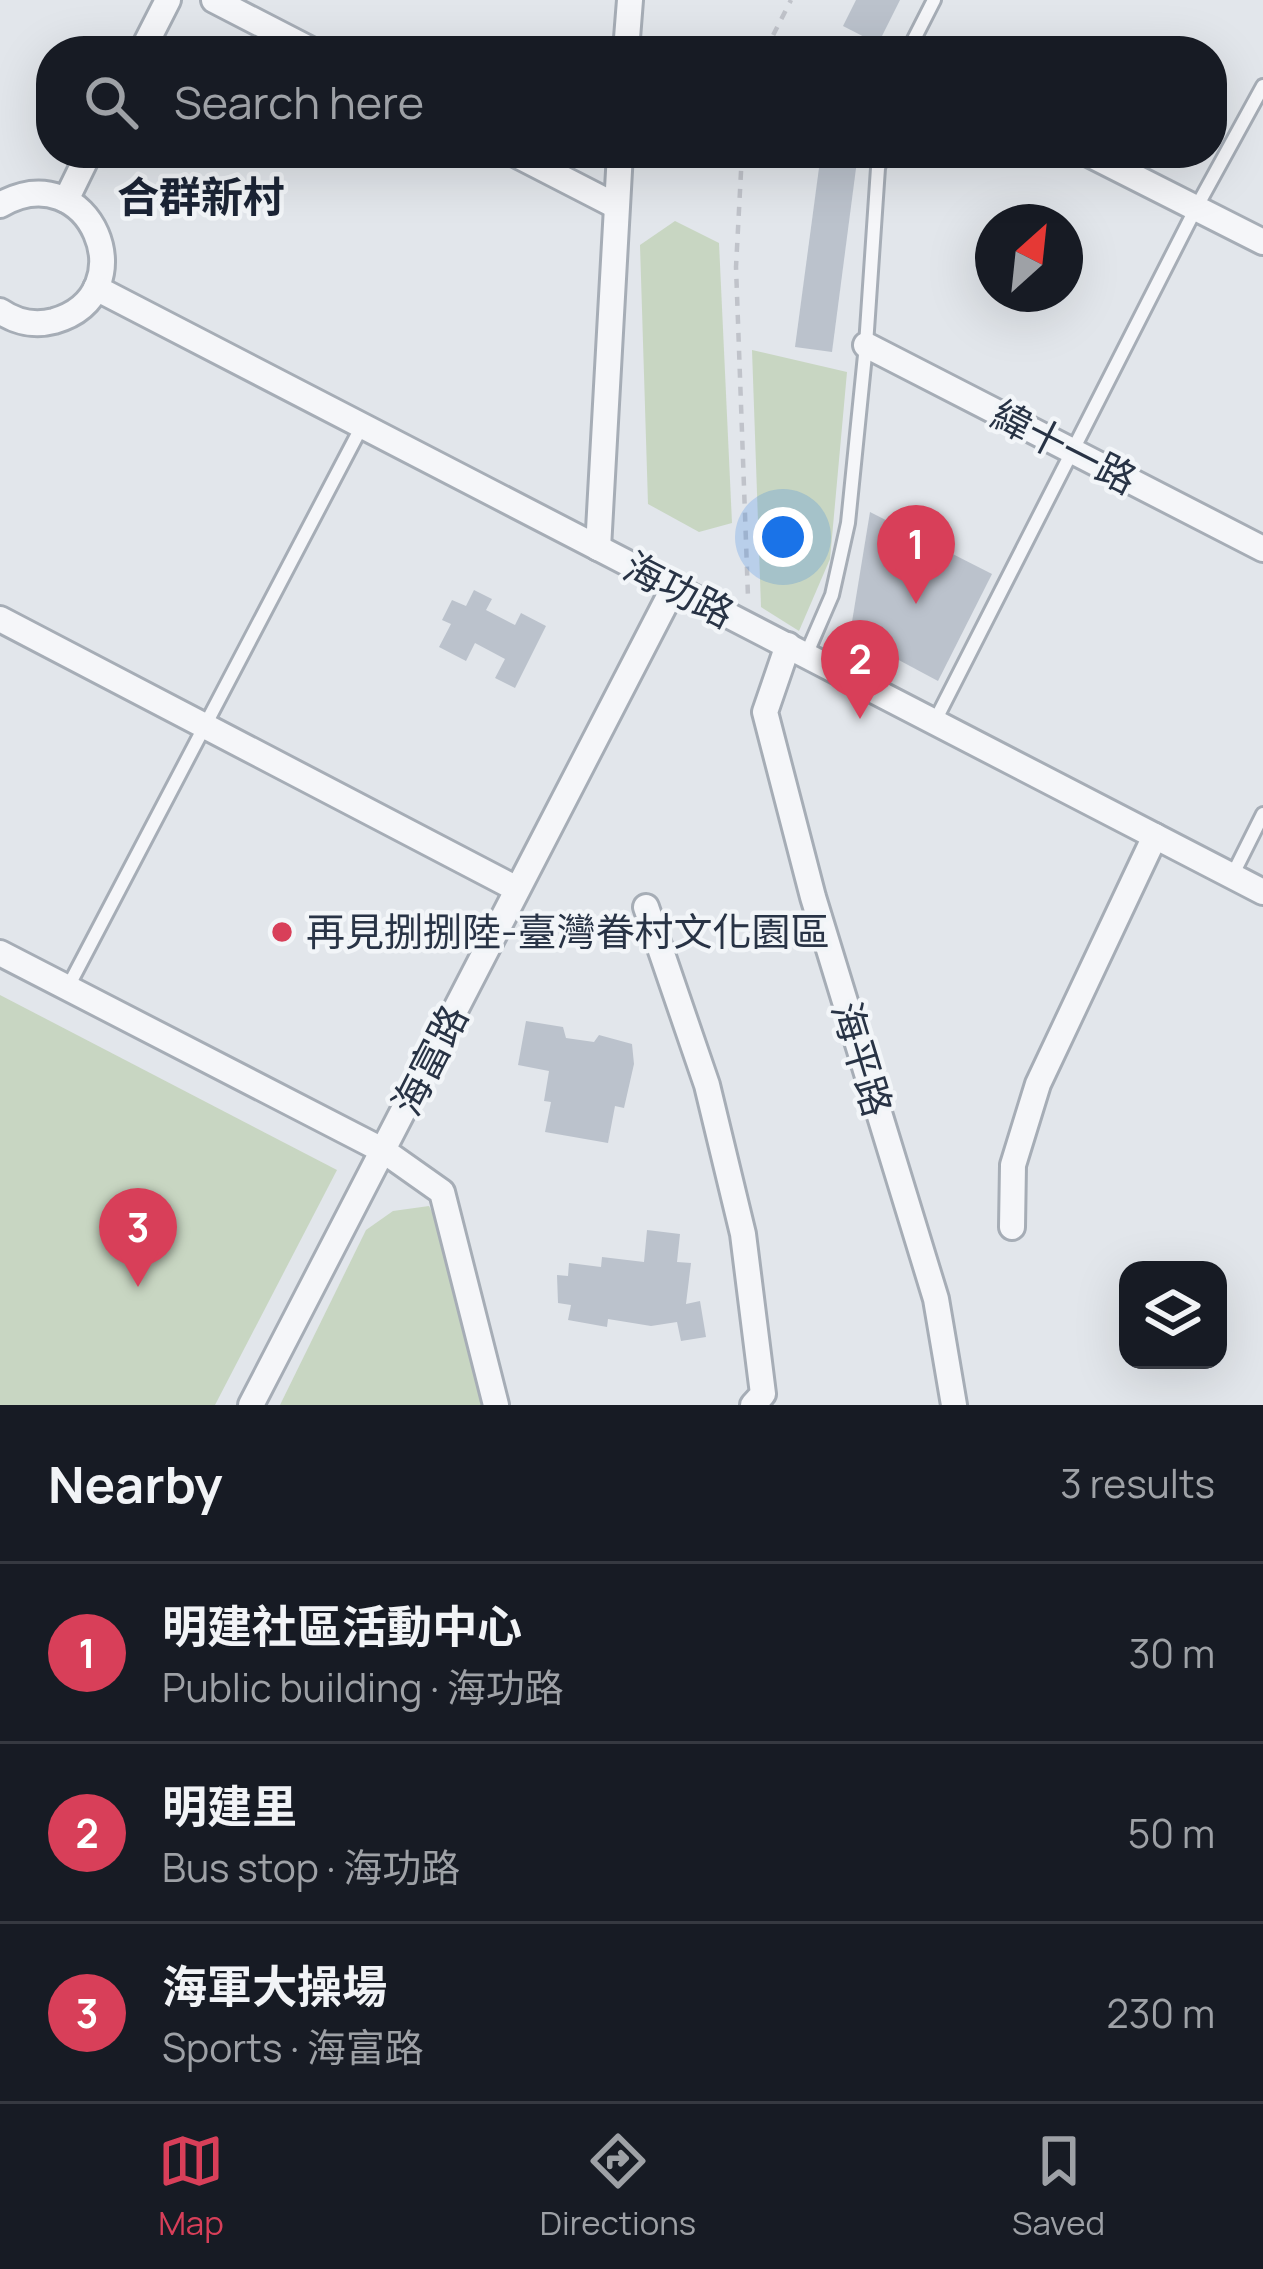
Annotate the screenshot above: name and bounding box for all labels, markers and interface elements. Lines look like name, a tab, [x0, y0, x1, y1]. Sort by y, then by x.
search box	[36, 36, 1227, 168]
icon: search	[78, 69, 144, 135]
text: Search here	[174, 71, 424, 133]
district label: 合群新村	[117, 167, 285, 225]
north arrow	[975, 204, 1083, 312]
street label: 緯十一路	[983, 387, 1146, 506]
pin: 1	[877, 505, 955, 604]
your location	[753, 507, 813, 567]
street label: 海功路	[615, 538, 744, 640]
pin: 2	[821, 620, 899, 719]
place label: 再見捌捌陸-臺灣眷村文化園區	[306, 904, 829, 958]
marker: 再見捌捌陸-臺灣眷村文化園區	[269, 919, 295, 945]
street label: 海富路	[378, 995, 480, 1124]
street label: 海平路	[820, 995, 906, 1123]
pin: 3	[99, 1188, 177, 1287]
map controls	[1119, 1261, 1227, 1369]
button: layers	[1119, 1261, 1227, 1369]
text: Nearby	[48, 1449, 223, 1518]
text: 3 results	[1060, 1456, 1215, 1510]
text: 明建社區活動中心	[162, 1595, 522, 1657]
text: 1	[78, 1626, 96, 1680]
text: 30 m	[1129, 1626, 1215, 1680]
text: Public building · 海功路	[162, 1660, 564, 1714]
text: 明建里	[162, 1775, 297, 1837]
text: 2	[75, 1806, 99, 1860]
text: 50 m	[1128, 1806, 1215, 1860]
text: Bus stop · 海功路	[162, 1840, 460, 1894]
text: 海軍大操場	[162, 1955, 387, 2017]
text: 3	[76, 1986, 98, 2040]
text: 230 m	[1107, 1986, 1215, 2040]
text: Sports · 海富路	[162, 2020, 424, 2074]
tab: Map	[158, 2128, 224, 2245]
tab: Directions	[540, 2128, 696, 2245]
tab: Saved	[1012, 2128, 1105, 2245]

